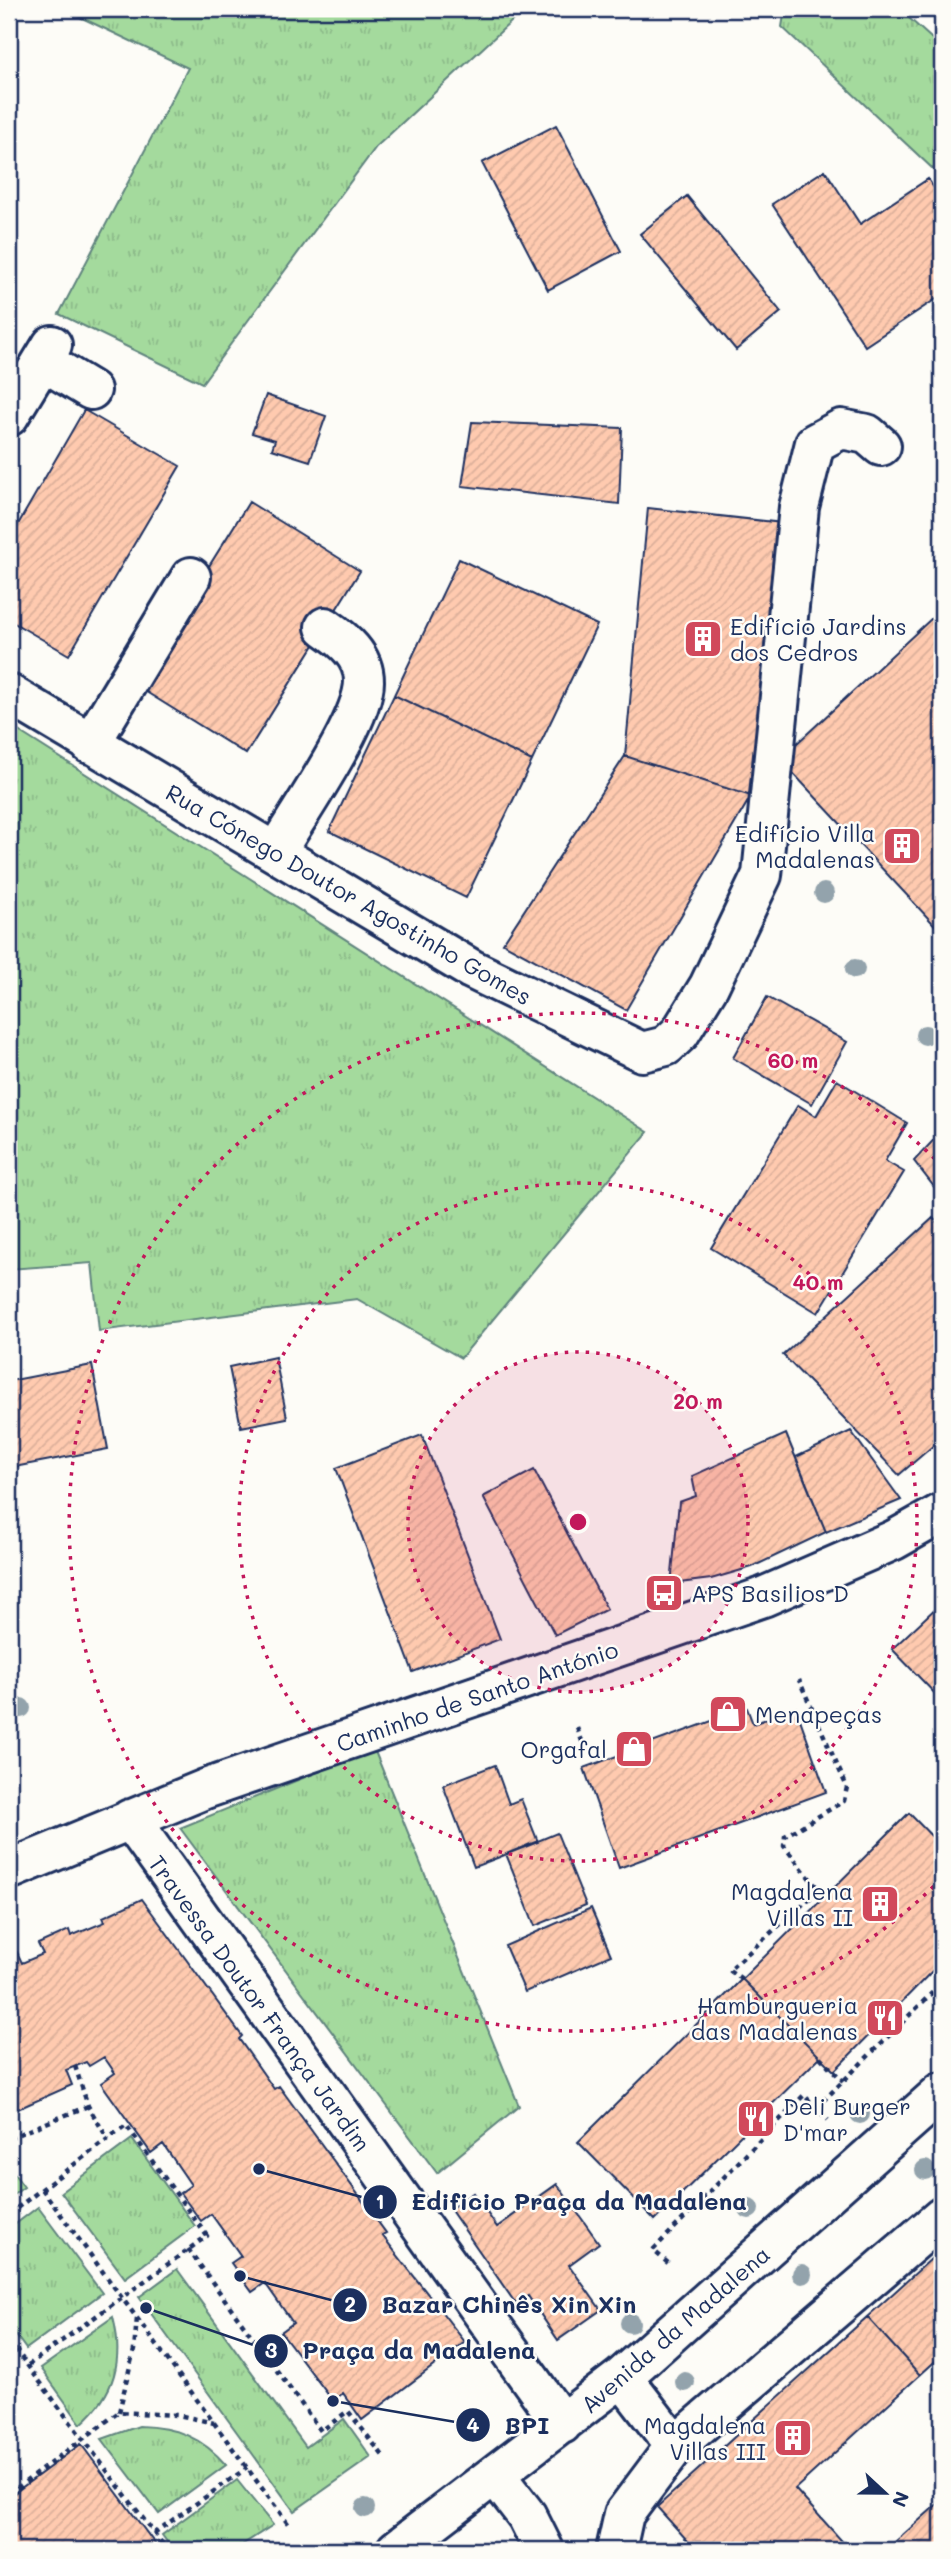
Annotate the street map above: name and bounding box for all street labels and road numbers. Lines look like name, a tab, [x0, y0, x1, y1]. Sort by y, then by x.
street label: Rua Cónego Doutor Agostinho Gomes	[161, 777, 537, 1011]
street label: Caminho de Santo António	[332, 1634, 622, 1758]
street label: Travessa Doutor França Jardim	[142, 1849, 378, 2157]
street label: Avenida da Madalena	[574, 2239, 776, 2419]

